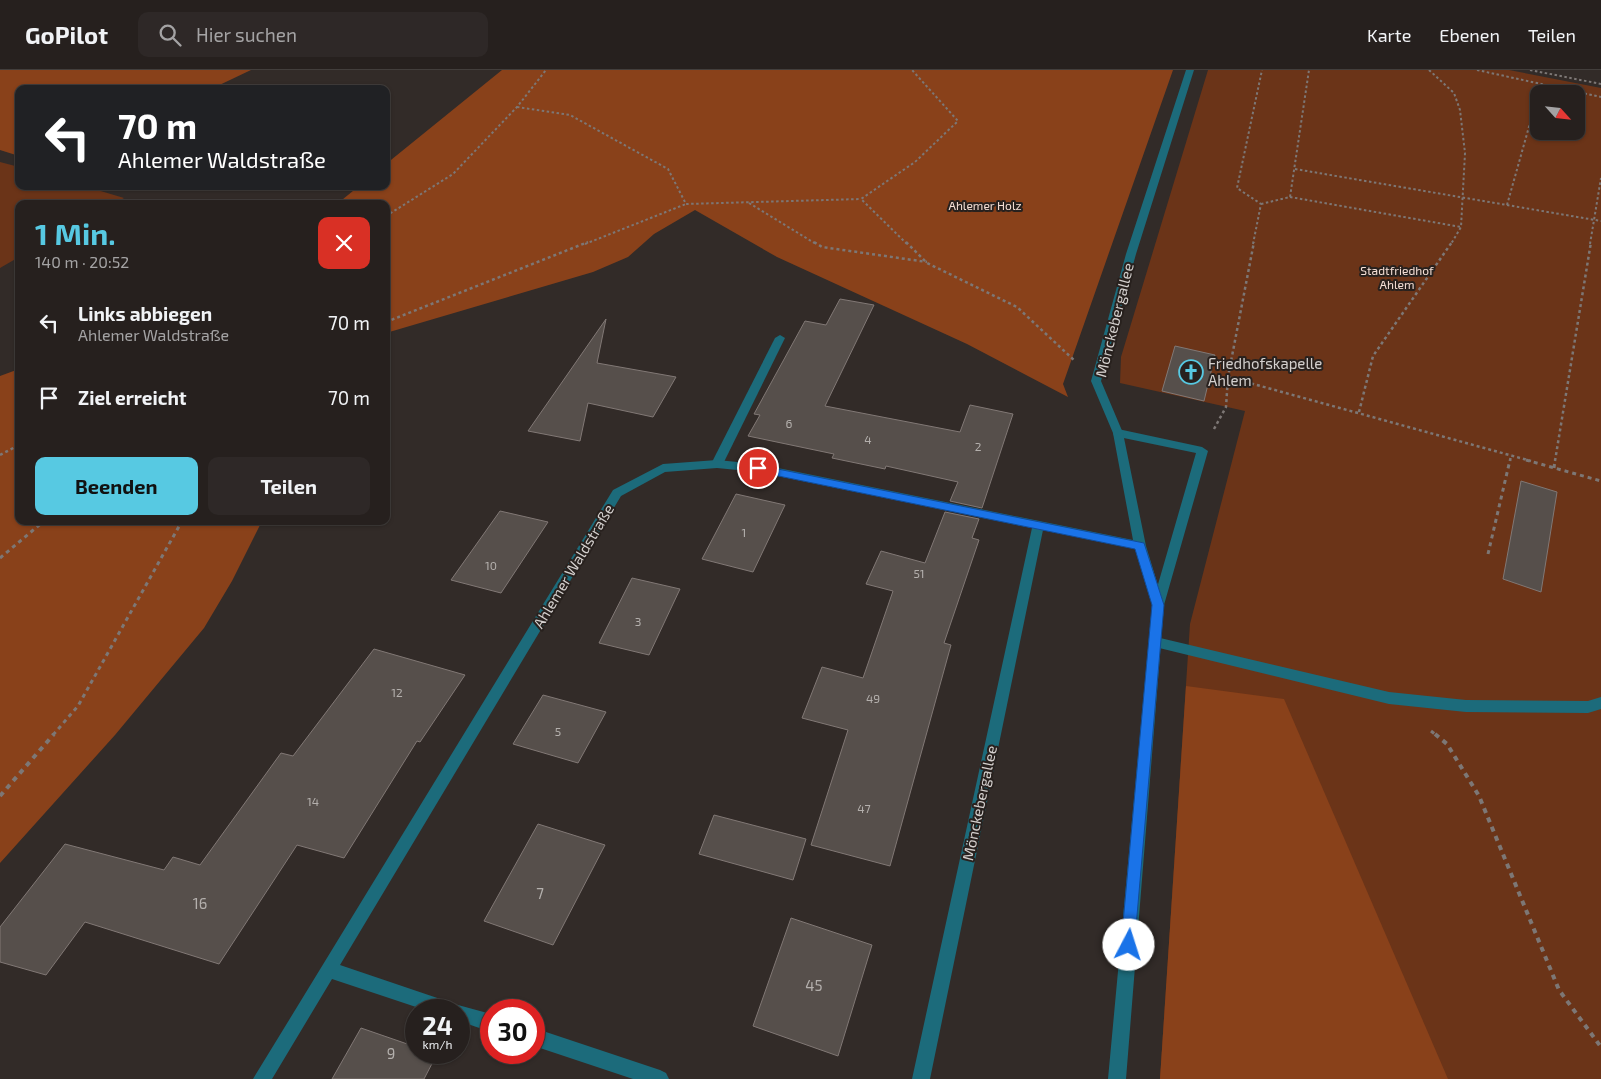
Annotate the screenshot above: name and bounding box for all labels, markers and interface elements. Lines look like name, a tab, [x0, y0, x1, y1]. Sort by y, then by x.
search box	[138, 12, 488, 57]
text: GoPilot	[25, 20, 108, 49]
icon: search	[156, 21, 184, 49]
text: Hier suchen	[196, 23, 297, 46]
text: Karte	[1367, 24, 1411, 46]
text: Ebenen	[1439, 24, 1500, 46]
text: Teilen	[1528, 24, 1576, 46]
north arrow	[1530, 85, 1585, 140]
map controls	[1530, 85, 1585, 140]
text: 70 m	[118, 104, 197, 146]
icon: left	[35, 105, 100, 170]
text: Ahlemer Waldstraße	[118, 146, 326, 172]
park label: Ahlemer Holz	[948, 198, 1022, 212]
text: 1 Min.	[35, 215, 116, 251]
button: close	[318, 217, 370, 269]
text: 140 m · 20:52	[35, 252, 129, 271]
street label: Mönckebergallee	[1091, 261, 1137, 379]
park label: Stadtfriedhof Ahlem	[1360, 263, 1434, 291]
text: Links abbiegen	[78, 302, 212, 325]
icon: left	[35, 309, 63, 337]
text: 70 m	[328, 311, 370, 334]
text: Ahlemer Waldstraße	[78, 325, 229, 344]
place label: Friedhofskapelle Ahlem	[1208, 354, 1322, 389]
church icon: Friedhofskapelle Ahlem	[1178, 359, 1204, 385]
icon: arrive	[35, 384, 63, 412]
text: Ziel erreicht	[78, 386, 187, 409]
text: 70 m	[328, 386, 370, 409]
house number: 6	[786, 416, 793, 430]
house number: 4	[864, 432, 872, 446]
house number: 2	[975, 439, 982, 453]
pin	[737, 447, 779, 489]
icon: arrive	[744, 454, 772, 482]
button: Beenden	[35, 457, 198, 515]
button: Teilen	[208, 457, 370, 515]
street label: Ahlemer Waldstraße	[529, 501, 617, 631]
house number: 1	[742, 525, 746, 539]
house number: 10	[485, 558, 497, 572]
house number: 51	[913, 566, 925, 580]
house number: 3	[635, 614, 641, 628]
house number: 12	[391, 685, 403, 699]
house number: 49	[866, 691, 880, 705]
house number: 5	[555, 724, 561, 738]
street label: Mönckebergallee	[958, 744, 1000, 862]
house number: 14	[307, 794, 319, 808]
house number: 47	[857, 801, 871, 815]
house number: 7	[536, 884, 544, 902]
house number: 16	[193, 894, 207, 912]
position arrow	[1102, 918, 1154, 970]
house number: 45	[805, 976, 823, 994]
speed limit sign: 30	[480, 999, 545, 1064]
text: 24	[422, 1010, 453, 1040]
text: km/h	[423, 1037, 452, 1051]
house number: 9	[387, 1044, 395, 1062]

